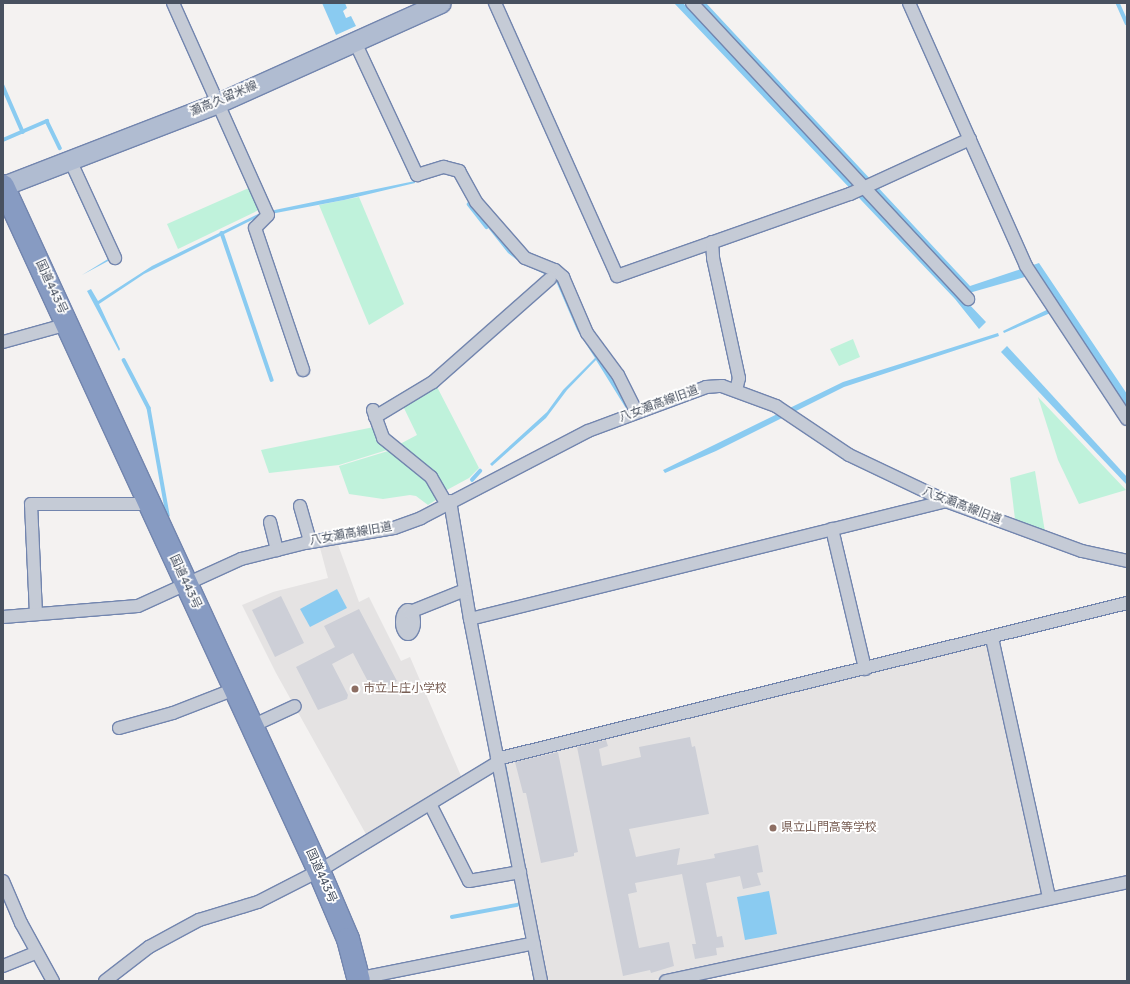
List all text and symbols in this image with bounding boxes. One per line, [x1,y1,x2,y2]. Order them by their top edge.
street label: 瀬高久留米線 [188,78,260,120]
street label: 国道443号 [32,258,70,316]
street label: 八女瀬高線旧道 [617,383,701,425]
street label: 八女瀬高線旧道 [920,484,1004,528]
street label: 八女瀬高線旧道 [308,520,394,548]
street label: 国道443号 [166,553,204,611]
place label: 市立上庄小学校 [363,682,447,696]
marker: 市立上庄小学校 [350,684,360,694]
place label: 県立山門高等学校 [781,821,877,835]
marker: 県立山門高等学校 [768,823,778,833]
street label: 国道443号 [303,847,339,905]

